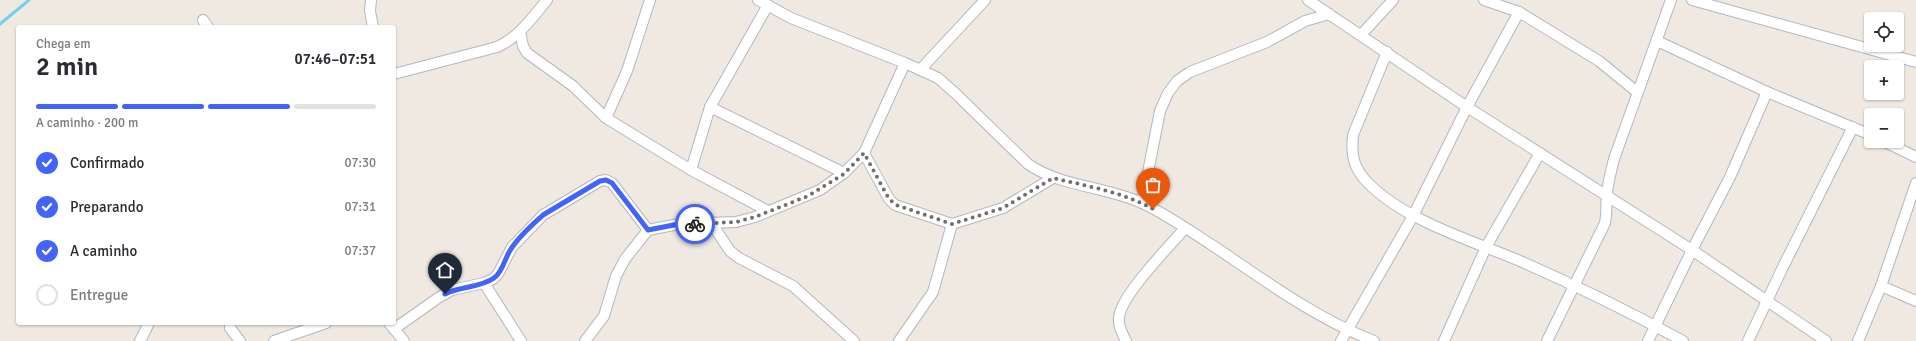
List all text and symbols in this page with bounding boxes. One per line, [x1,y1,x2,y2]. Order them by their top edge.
map controls [1864,12,1904,148]
button: locate [1864,12,1904,52]
text: Chega em [36,36,91,52]
text: 07:46–07:51 [295,50,376,68]
text: 2 min [36,51,98,83]
button: + [1864,60,1904,100]
button: − [1864,108,1904,148]
text: A caminho · 200 m [36,115,138,131]
icon: check [36,152,58,174]
text: Confirmado [70,154,144,172]
text: 07:30 [344,155,376,171]
pin [1136,168,1170,209]
icon: bag [1142,174,1164,196]
icon: check [36,196,58,218]
text: Preparando [70,198,144,216]
text: 07:31 [344,199,376,215]
courier [675,204,715,244]
icon: bike [684,213,706,235]
icon: check [36,240,58,262]
text: A caminho [70,242,137,260]
text: 07:37 [344,243,376,259]
pin [428,253,462,294]
icon: home [434,259,456,281]
text: Entregue [70,286,128,304]

